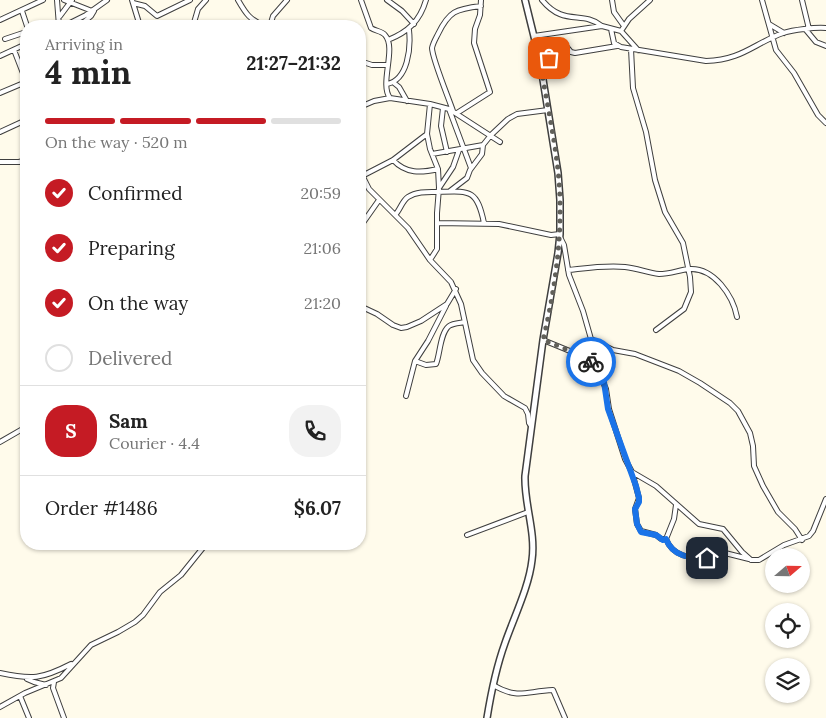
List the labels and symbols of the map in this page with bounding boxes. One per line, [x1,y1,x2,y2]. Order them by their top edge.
pin [528,37,570,79]
courier [566,337,616,387]
pin [686,537,728,579]
north arrow [765,548,810,592]

